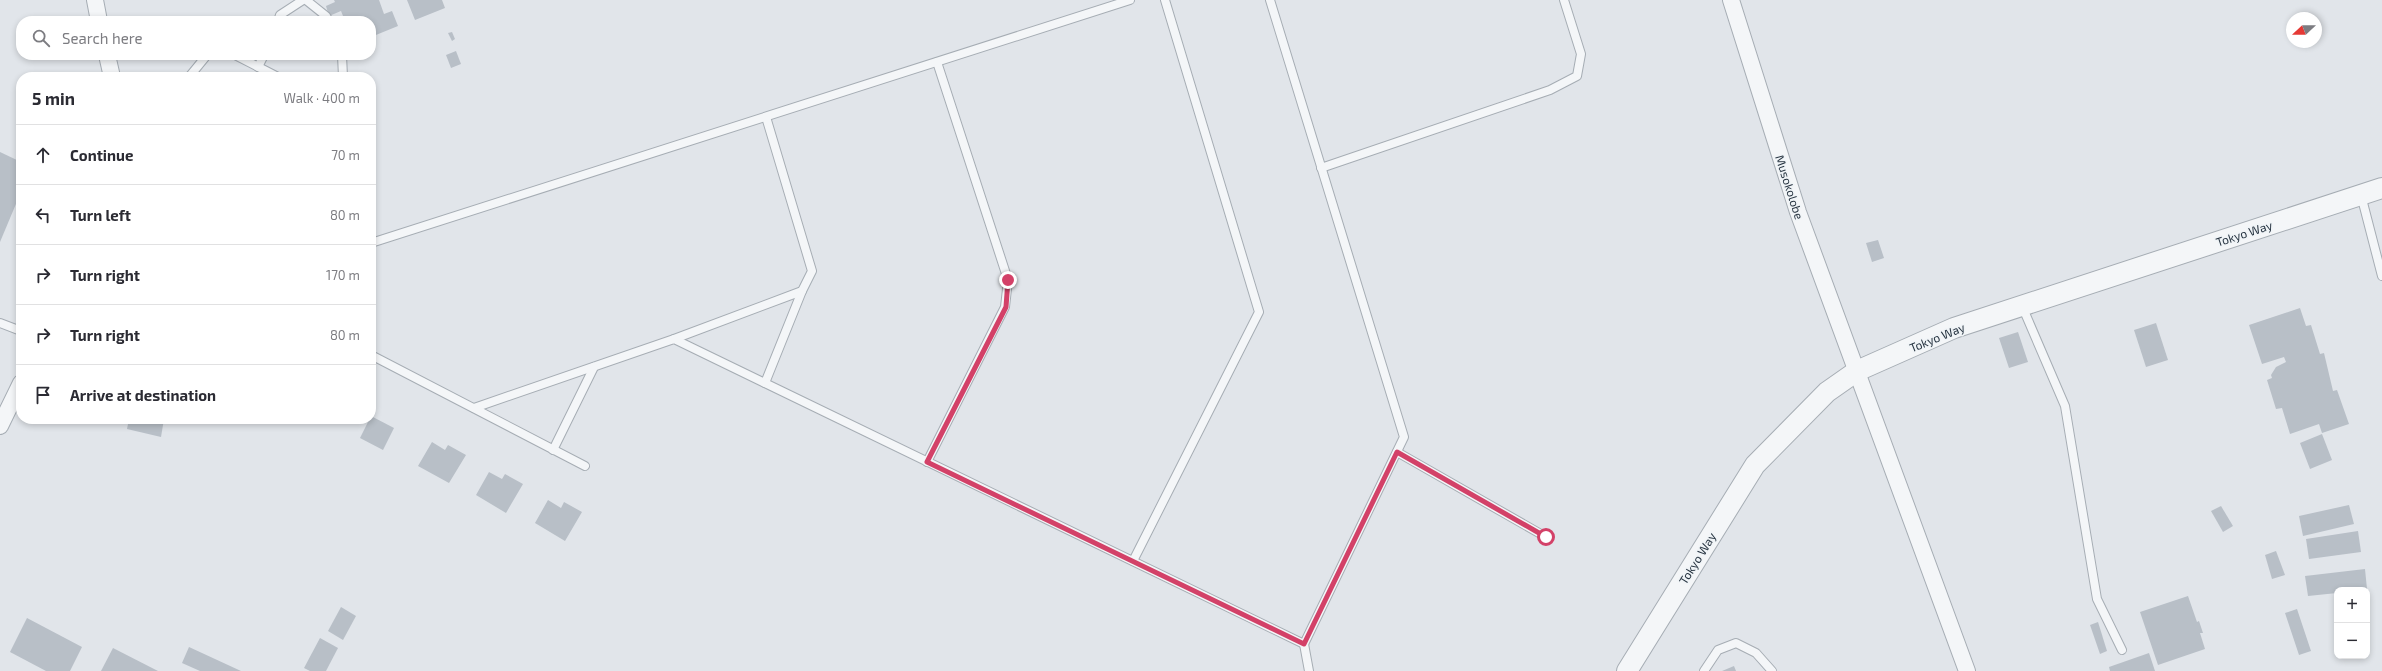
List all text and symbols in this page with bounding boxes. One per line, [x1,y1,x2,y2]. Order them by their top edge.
north arrow [2286,12,2322,48]
search box [16,16,376,60]
icon: search [30,27,52,49]
text: Search here [62,29,143,47]
text: 5 min [32,88,75,108]
text: Walk · 400 m [284,90,360,106]
icon: ahead [32,144,54,166]
text: Continue [70,146,133,164]
text: 70 m [331,147,360,163]
street label: Musokolobe [1773,153,1807,221]
icon: left [32,204,54,226]
text: Turn left [70,206,131,224]
text: 80 m [330,207,360,223]
street label: Tokyo Way [2214,217,2275,249]
icon: right [32,264,54,286]
text: Turn right [70,266,140,284]
text: 170 m [326,267,360,283]
route end [999,271,1017,289]
street label: Tokyo Way [1907,319,1967,354]
icon: right [32,324,54,346]
text: Turn right [70,326,140,344]
text: 80 m [330,327,360,343]
icon: arrive [32,384,54,406]
text: Arrive at destination [70,386,216,404]
route start [1537,528,1555,546]
street label: Tokyo Way [1676,529,1719,586]
map controls [2334,587,2370,659]
button: + [2334,587,2370,623]
button: − [2334,623,2370,659]

